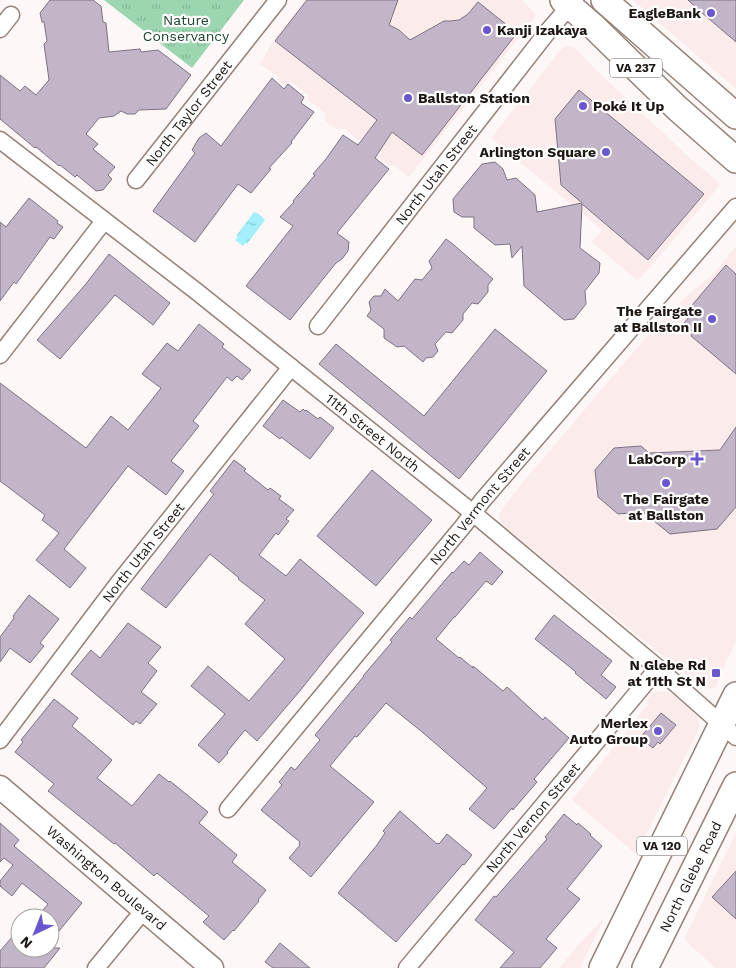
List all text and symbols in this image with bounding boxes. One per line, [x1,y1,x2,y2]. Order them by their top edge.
place label: EagleBank [628,5,701,21]
marker: EagleBank [705,7,717,19]
park label: Nature Conservancy [143,12,230,44]
place label: Kanji Izakaya [497,22,588,38]
marker: Kanji Izakaya [481,24,493,36]
street label: North Taylor Street [142,57,235,169]
road number: VA 237 [610,58,662,78]
place label: Ballston Station [418,90,530,106]
marker: Ballston Station [402,92,414,104]
place label: Poké It Up [593,98,664,114]
marker: Poké It Up [577,100,589,112]
street label: North Utah Street [392,121,480,228]
place label: Arlington Square [480,144,596,160]
marker: Arlington Square [600,146,612,158]
place label: The Fairgate at Ballston II [614,303,702,335]
marker: The Fairgate at Ballston II [706,313,718,325]
street label: 11th Street North [323,390,423,475]
street label: North Vermont Street [426,444,533,568]
place label: LabCorp [628,451,686,467]
marker: LabCorp [690,452,704,466]
marker: The Fairgate at Ballston [660,477,672,489]
place label: The Fairgate at Ballston [623,491,709,523]
street label: North Utah Street [99,499,188,605]
place label: N Glebe Rd at 11th St N [628,657,706,689]
marker: N Glebe Rd at 11th St N [710,667,722,679]
place label: Merlex Auto Group [570,715,649,747]
marker: Merlex Auto Group [652,725,664,737]
street label: North Vernon Street [482,760,583,876]
street label: North Glebe Road [656,819,725,935]
street label: Washington Boulevard [43,822,170,933]
road number: VA 120 [637,836,687,856]
north arrow [10,908,60,958]
text: N [17,933,35,952]

